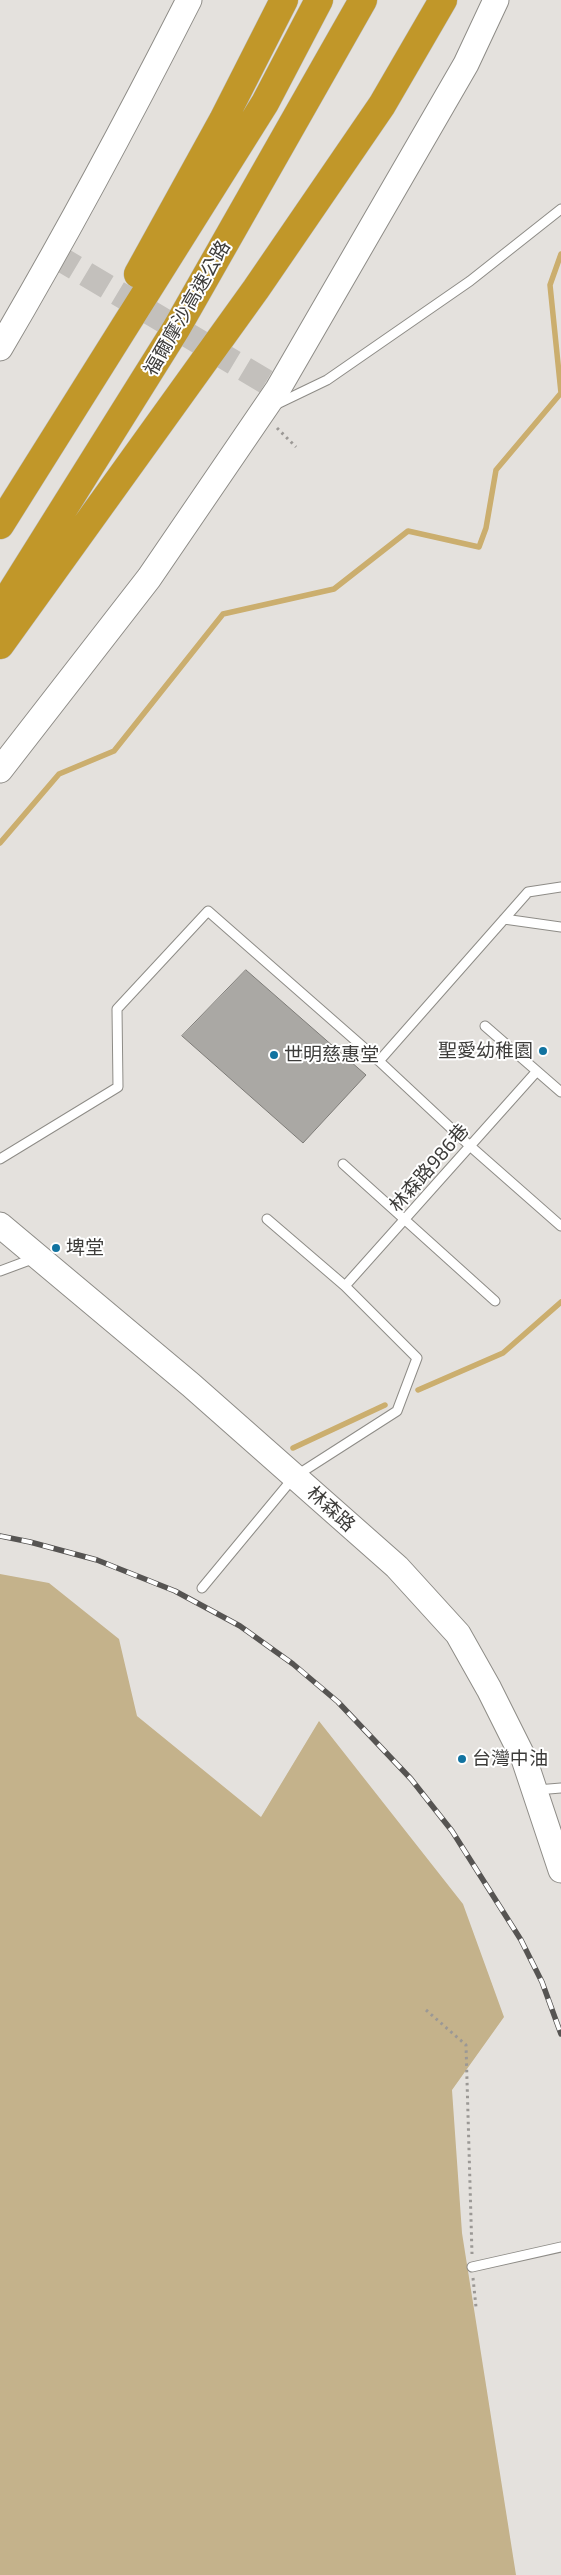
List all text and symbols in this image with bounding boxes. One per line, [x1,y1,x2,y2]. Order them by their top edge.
street label: 福爾摩沙高速公路 [139,236,235,380]
place label: 聖愛幼稚園 [438,1040,533,1062]
place label: 世明慈惠堂 [284,1044,379,1066]
marker: 聖愛幼稚園 [537,1045,549,1057]
marker: 世明慈惠堂 [268,1049,280,1061]
street label: 林森路986巷 [385,1119,473,1217]
place label: 埤堂 [66,1237,104,1259]
marker: 埤堂 [50,1242,62,1254]
street label: 林森路 [302,1481,360,1537]
place label: 台灣中油 [472,1748,548,1770]
marker: 台灣中油 [456,1753,468,1765]

